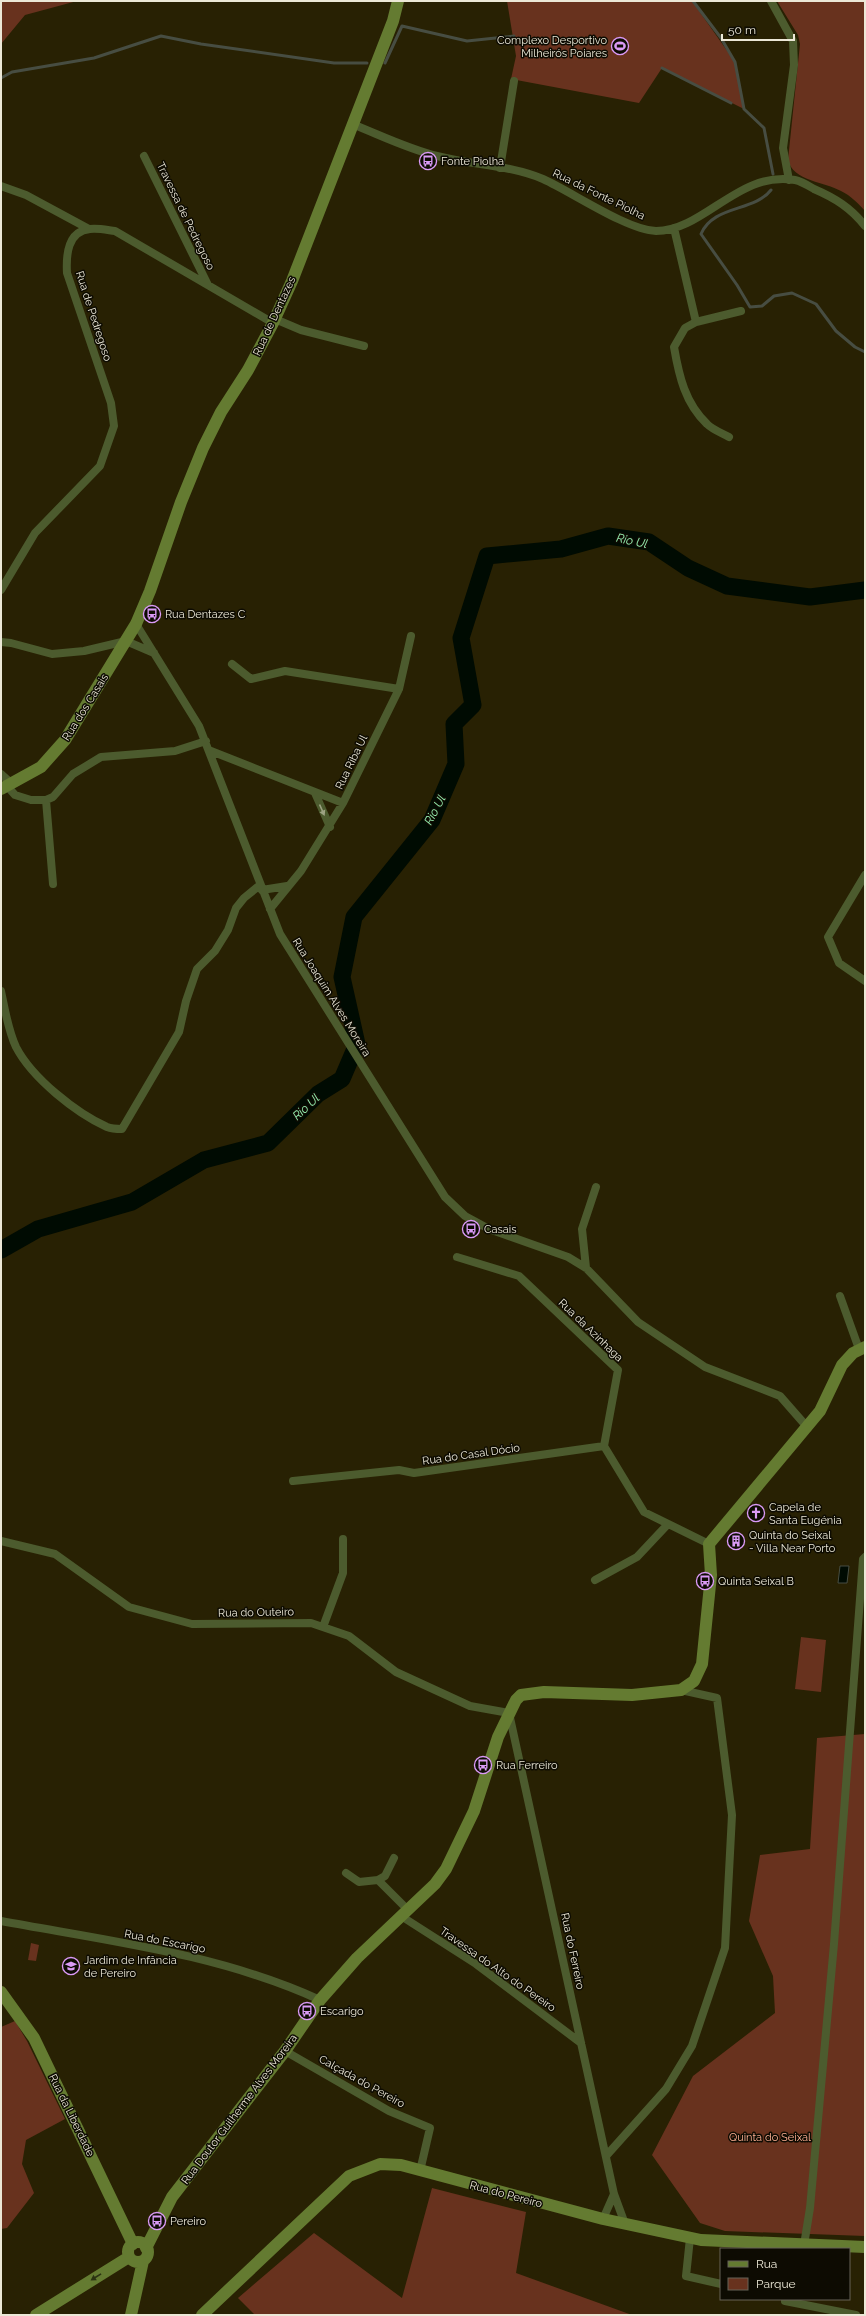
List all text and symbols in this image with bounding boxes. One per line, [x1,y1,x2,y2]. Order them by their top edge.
scale bar [722,16,794,42]
text: 50 m [728,23,756,37]
place label: Complexo Desportivo Milheirós Poiares [497,34,607,60]
sports icon: Complexo Desportivo Milheirós Poiares [610,36,630,56]
bus stop icon: Fonte Piolha [418,151,438,171]
place label: Fonte Piolha [441,155,504,168]
street label: Travessa de Pedregoso [154,160,218,273]
street label: Rua da Fonte Piolha [550,166,647,222]
street label: Rua de Pedregoso [73,269,114,363]
street label: Rua de Dentazes [250,275,299,358]
water label: Rio Ul [615,531,649,551]
bus stop icon: Rua Dentazes C [142,604,162,624]
place label: Rua Dentazes C [165,608,246,621]
street label: Rua dos Casais [60,671,111,743]
street label: Rua Riba Ul [333,733,370,791]
water label: Rio Ul [421,793,449,827]
one-way arrow [320,805,326,817]
street label: Rua Joaquim Alves Moreira [290,936,373,1059]
water label: Rio Ul [290,1091,322,1123]
bus stop icon: Casais [461,1219,481,1239]
place label: Casais [484,1223,517,1236]
street label: Rua da Azinhaga [556,1296,626,1364]
street label: Rua do Casal Dócio [421,1441,521,1468]
place label: Capela de Santa Eugénia [769,1501,842,1527]
church icon: Capela de Santa Eugénia [746,1503,766,1523]
place label: Quinta do Seixal - Villa Near Porto [749,1529,836,1555]
building icon: Quinta do Seixal - Villa Near Porto [726,1531,746,1551]
bus stop icon: Quinta Seixal B [695,1571,715,1591]
place label: Quinta Seixal B [718,1575,794,1588]
street label: Rua do Outeiro [218,1605,295,1620]
bus stop icon: Rua Ferreiro [473,1755,493,1775]
place label: Rua Ferreiro [496,1759,558,1772]
street label: Rua do Ferreiro [558,1912,587,1991]
street label: Travessa do Alto do Pereiro [437,1924,558,2015]
street label: Rua do Escarigo [123,1927,207,1956]
place label: Jardim de Infância de Pereiro [84,1954,177,1980]
school or university icon: Jardim de Infância de Pereiro [61,1956,81,1976]
bus stop icon: Escarigo [297,2001,317,2021]
place label: Escarigo [320,2005,364,2018]
street label: Rua Doutor Guilherme Alves Moreira [179,2032,300,2187]
street label: Calçada do Pereiro [316,2052,407,2111]
street label: Rua da Liberdade [46,2072,97,2159]
park label: Quinta do Seixal [729,2131,811,2144]
street label: Rua do Pereiro [468,2179,544,2211]
bus stop icon: Pereiro [147,2211,167,2231]
place label: Pereiro [170,2215,206,2228]
legend [720,2248,850,2300]
text: Rua [756,2257,777,2271]
one-way arrow [90,2273,102,2280]
text: Parque [756,2277,796,2291]

